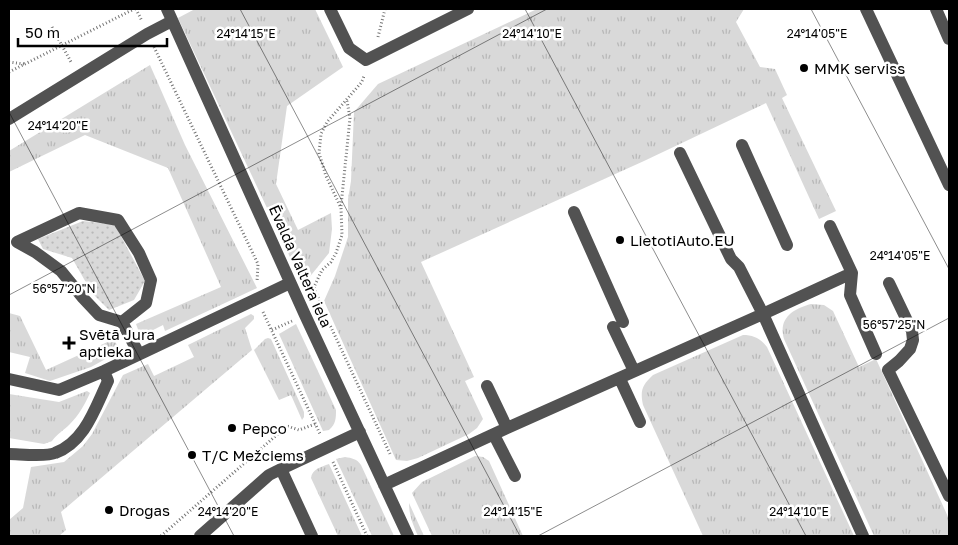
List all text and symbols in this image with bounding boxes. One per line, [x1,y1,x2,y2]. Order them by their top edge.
scale bar [18,15,166,47]
text: 50 m [25,23,60,41]
text: 24°14'15"E [217,26,275,41]
text: 24°14'10"E [502,26,562,41]
text: 24°14'05"E [787,26,847,41]
place label: MMK serviss [814,59,905,77]
marker: MMK serviss [798,62,810,74]
text: 24°14'20"E [28,118,88,133]
street label: Ēvalda Valtera iela [266,202,336,330]
place label: LietotiAuto.EU [630,231,734,249]
marker: LietotiAuto.EU [614,234,626,246]
text: 24°14'05"E [870,248,930,263]
text: 56°57'20"N [32,281,96,296]
text: 56°57'25"N [863,317,925,332]
place label: Svētā Jura aptieka [79,325,155,360]
marker: Svētā Jura aptieka [63,337,75,349]
place label: Pepco [242,419,287,437]
marker: Pepco [226,422,238,434]
place label: T/C Mežciems [202,446,304,464]
marker: T/C Mežciems [186,449,198,461]
place label: Drogas [119,501,170,519]
marker: Drogas [103,504,115,516]
text: 24°14'20"E [198,504,258,519]
text: 24°14'15"E [484,504,542,519]
text: 24°14'10"E [769,504,829,519]

